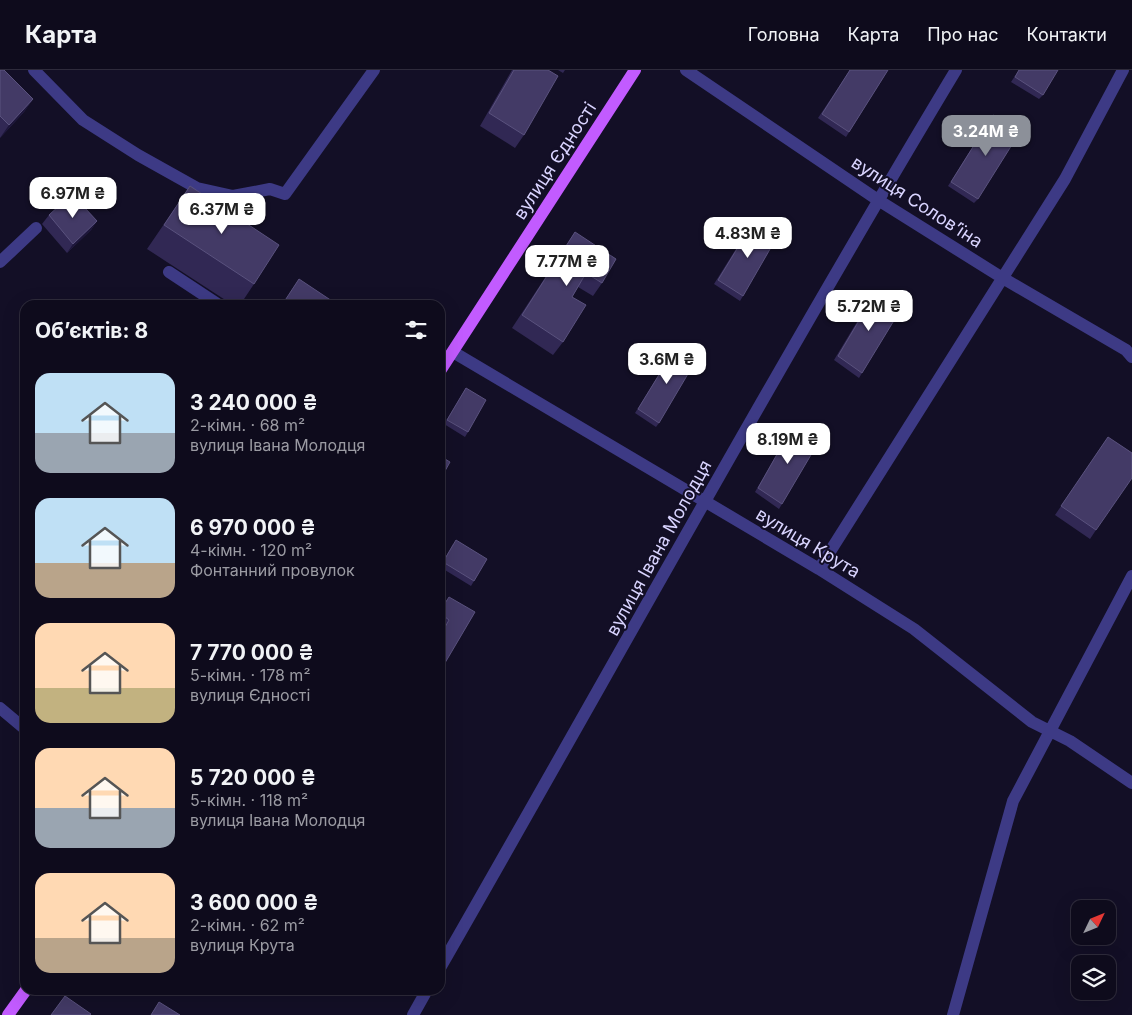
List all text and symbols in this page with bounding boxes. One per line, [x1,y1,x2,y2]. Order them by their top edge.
text: Карта [25,20,97,49]
text: Головна [748,24,820,45]
text: Карта [848,24,899,45]
text: Про нас [927,24,999,45]
text: Контакти [1027,24,1107,45]
street label: вулиця Єдності [509,98,600,223]
pin: 3.24M ₴ [940,114,1032,157]
text: 3.24M ₴ [953,121,1019,141]
street label: вулиця Соловʼїна [848,151,987,252]
pin: 6.97M ₴ [27,176,119,219]
text: 6.97M ₴ [41,183,105,203]
pin: 6.37M ₴ [176,192,268,235]
text: 6.37M ₴ [189,199,255,219]
pin: 4.83M ₴ [702,216,794,259]
text: 4.83M ₴ [715,223,781,243]
pin: 7.77M ₴ [521,244,613,287]
text: 7.77M ₴ [536,251,598,271]
pin: 5.72M ₴ [823,290,915,332]
text: 5.72M ₴ [837,296,901,316]
icon: filters [402,316,430,344]
text: Об’єктів: 8 [35,318,148,343]
pin: 3.6M ₴ [626,342,708,385]
text: 3.6M ₴ [639,349,695,369]
text: 3 240 000 ₴ [190,390,318,415]
icon: home [75,393,135,453]
text: 2-кімн. · 68 m² [190,415,305,435]
pin: 8.19M ₴ [742,422,834,465]
text: 8.19M ₴ [757,429,819,449]
text: вулиця Івана Молодця [190,435,365,455]
street label: вулиця Івана Молодця [602,456,716,639]
street label: вулиця Крута [752,503,864,582]
text: 6 970 000 ₴ [190,515,316,540]
icon: home [75,518,135,578]
text: 4-кімн. · 120 m² [190,540,312,560]
text: Фонтанний провулок [190,560,355,580]
text: 7 770 000 ₴ [190,640,314,665]
icon: home [75,643,135,703]
text: 5-кімн. · 178 m² [190,665,310,685]
text: вулиця Єдності [190,685,310,705]
text: 5 720 000 ₴ [190,765,316,790]
icon: home [75,768,135,828]
text: 5-кімн. · 118 m² [190,790,308,810]
text: вулиця Івана Молодця [190,810,365,830]
text: 3 600 000 ₴ [190,890,318,915]
icon: home [75,893,135,953]
north arrow [1071,900,1116,945]
map controls [1071,900,1116,1000]
text: 2-кімн. · 62 m² [190,915,305,935]
text: вулиця Крута [190,935,295,955]
button: layers [1071,955,1116,1000]

